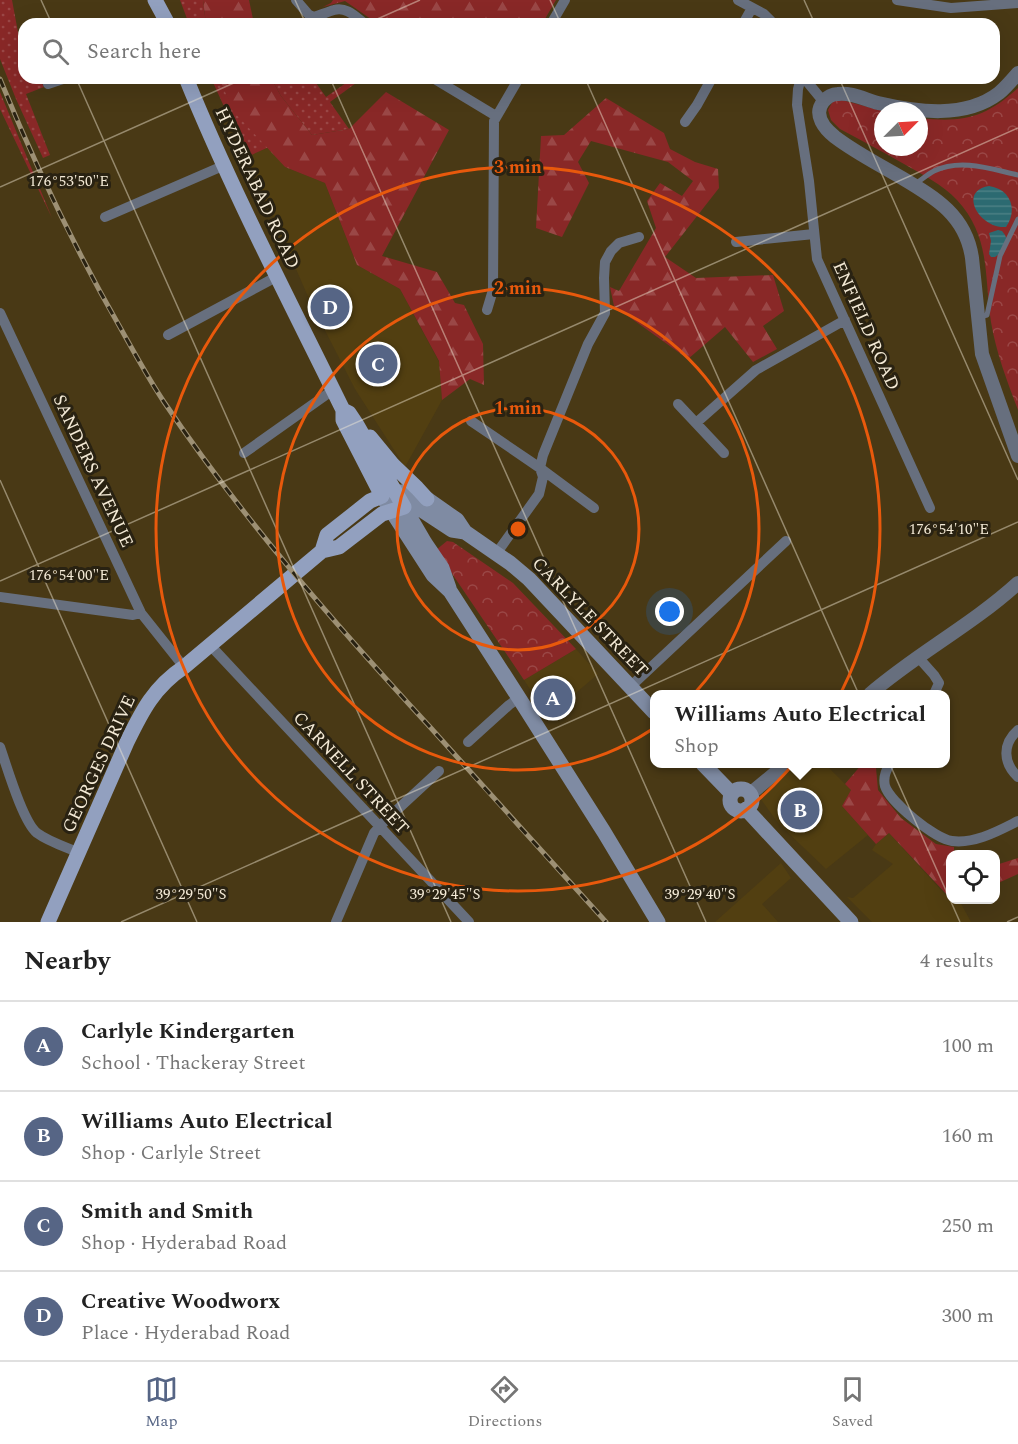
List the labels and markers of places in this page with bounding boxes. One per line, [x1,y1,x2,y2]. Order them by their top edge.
pin: D [310,284,350,330]
pin: C [358,342,398,386]
centre of rings [508,519,528,539]
pin: A [534,676,572,720]
pin: B [780,788,820,832]

